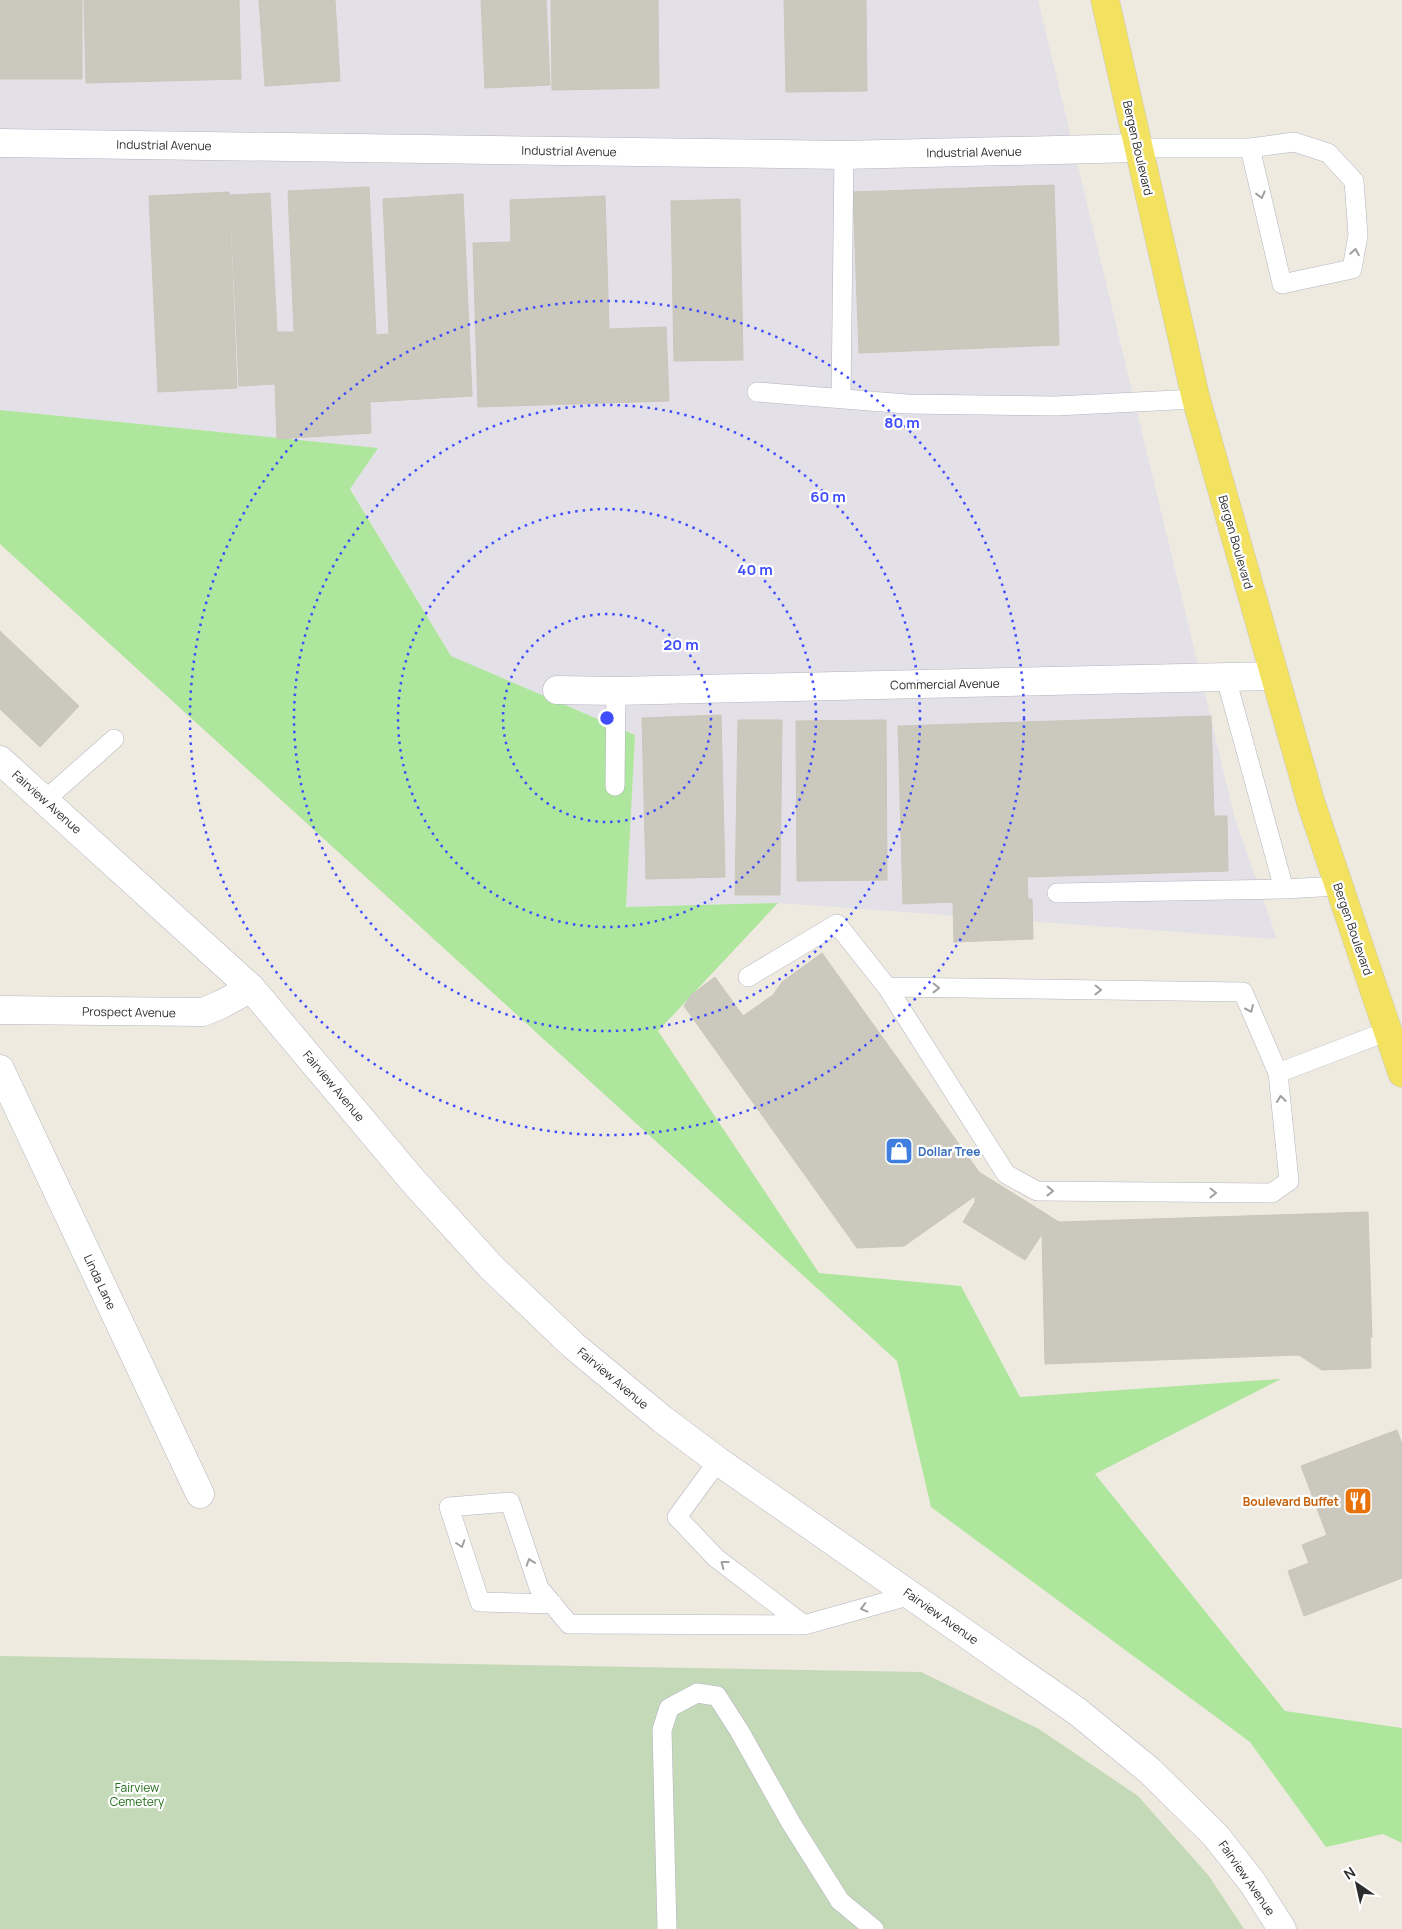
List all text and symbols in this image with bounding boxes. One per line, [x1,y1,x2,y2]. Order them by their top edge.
street label: Bergen Boulevard [1119,99,1157,197]
street label: Industrial Avenue [116,136,212,154]
street label: Industrial Avenue [521,142,617,160]
street label: Industrial Avenue [926,143,1022,161]
one-way arrow [1255,191,1266,200]
one-way arrow [1350,248,1360,256]
text: 80 m [884,412,920,433]
text: 60 m [810,486,846,507]
street label: Bergen Boulevard [1214,493,1258,591]
text: 40 m [737,559,773,580]
text: 20 m [663,634,699,655]
street label: Commercial Avenue [890,675,1000,693]
centre of rings [598,709,616,727]
street label: Fairview Avenue [9,766,85,838]
street label: Bergen Boulevard [1329,880,1377,978]
one-way arrow [932,983,940,993]
one-way arrow [1094,985,1102,995]
street label: Prospect Avenue [82,1003,176,1021]
one-way arrow [1243,1004,1254,1013]
street label: Fairview Avenue [299,1047,369,1125]
one-way arrow [1276,1095,1287,1103]
shop icon: Dollar Tree [884,1136,914,1166]
place label: Dollar Tree [918,1143,980,1160]
one-way arrow [1047,1186,1055,1196]
one-way arrow [1210,1188,1217,1198]
street label: Linda Lane [80,1252,120,1312]
street label: Fairview Avenue [574,1343,652,1413]
restaurant icon: Boulevard Buffet [1343,1486,1373,1516]
place label: Boulevard Buffet [1243,1493,1339,1510]
one-way arrow [455,1539,465,1547]
one-way arrow [526,1558,536,1567]
one-way arrow [720,1561,730,1570]
street label: Fairview Avenue [900,1584,982,1648]
one-way arrow [860,1602,868,1612]
park label: Fairview Cemetery [110,1779,165,1810]
street label: Fairview Avenue [1215,1837,1279,1919]
north arrow [1332,1859,1382,1909]
text: N [1340,1862,1359,1883]

